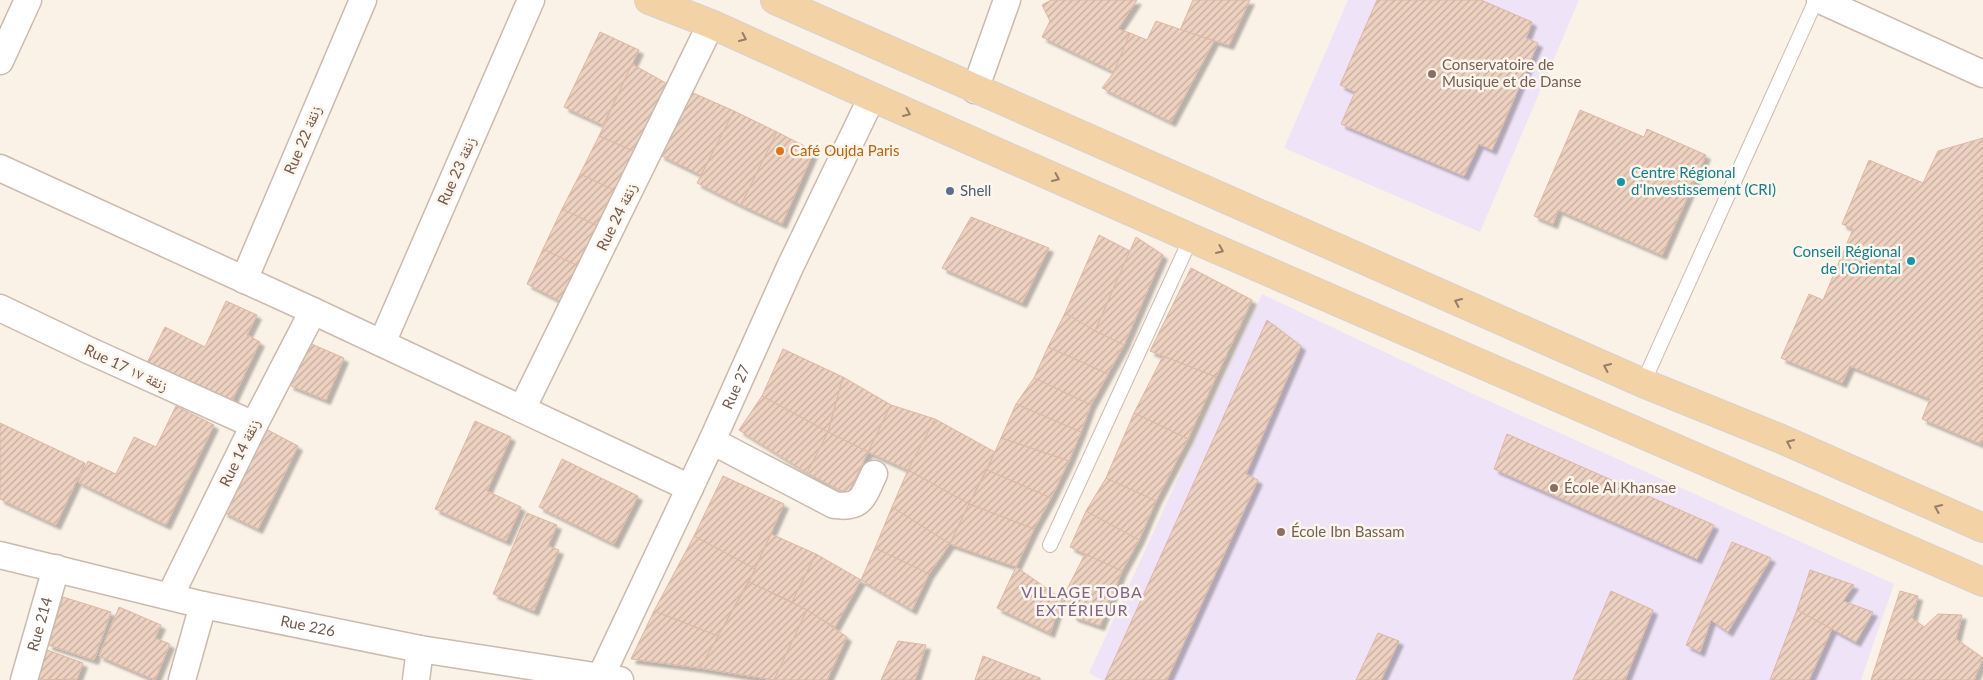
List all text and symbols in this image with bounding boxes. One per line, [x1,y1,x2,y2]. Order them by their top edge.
one-way arrow [738,32,747,43]
place label: Conservatoire de Musique et de Danse [1442,55,1582,90]
marker: Conservatoire de Musique et de Danse [1426,68,1438,80]
street label: Rue 22 زنقة [280,102,326,177]
one-way arrow [902,106,911,117]
street label: Rue 23 زنقة [433,133,480,208]
place label: Café Oujda Paris [790,141,899,159]
marker: Café Oujda Paris [774,145,786,157]
place label: Centre Régional d'Investissement (CRI) [1631,163,1776,198]
one-way arrow [1051,172,1060,183]
marker: Centre Régional d'Investissement (CRI) [1615,176,1627,188]
street label: Rue 24 زنقة [592,180,641,254]
place label: Shell [960,181,991,199]
marker: Shell [944,185,956,197]
place label: Conseil Régional de l'Oriental [1793,242,1901,277]
one-way arrow [1215,244,1224,255]
marker: Conseil Régional de l'Oriental [1905,255,1917,267]
one-way arrow [1454,298,1463,309]
street label: Rue 17 زنقة ١٧ [81,340,171,395]
street label: Rue 27 [718,361,753,412]
one-way arrow [1603,363,1612,374]
street label: Rue 14 زنقة [215,416,264,490]
one-way arrow [1786,438,1795,449]
place label: École Al Khansae [1564,478,1676,496]
marker: École Al Khansae [1548,482,1560,494]
one-way arrow [1934,504,1943,515]
place label: École Ibn Bassam [1291,522,1405,540]
marker: École Ibn Bassam [1275,526,1287,538]
district label: VILLAGE TOBA EXTÉRIEUR [1021,582,1143,619]
street label: Rue 214 [23,595,55,653]
street label: Rue 226 [279,611,337,640]

